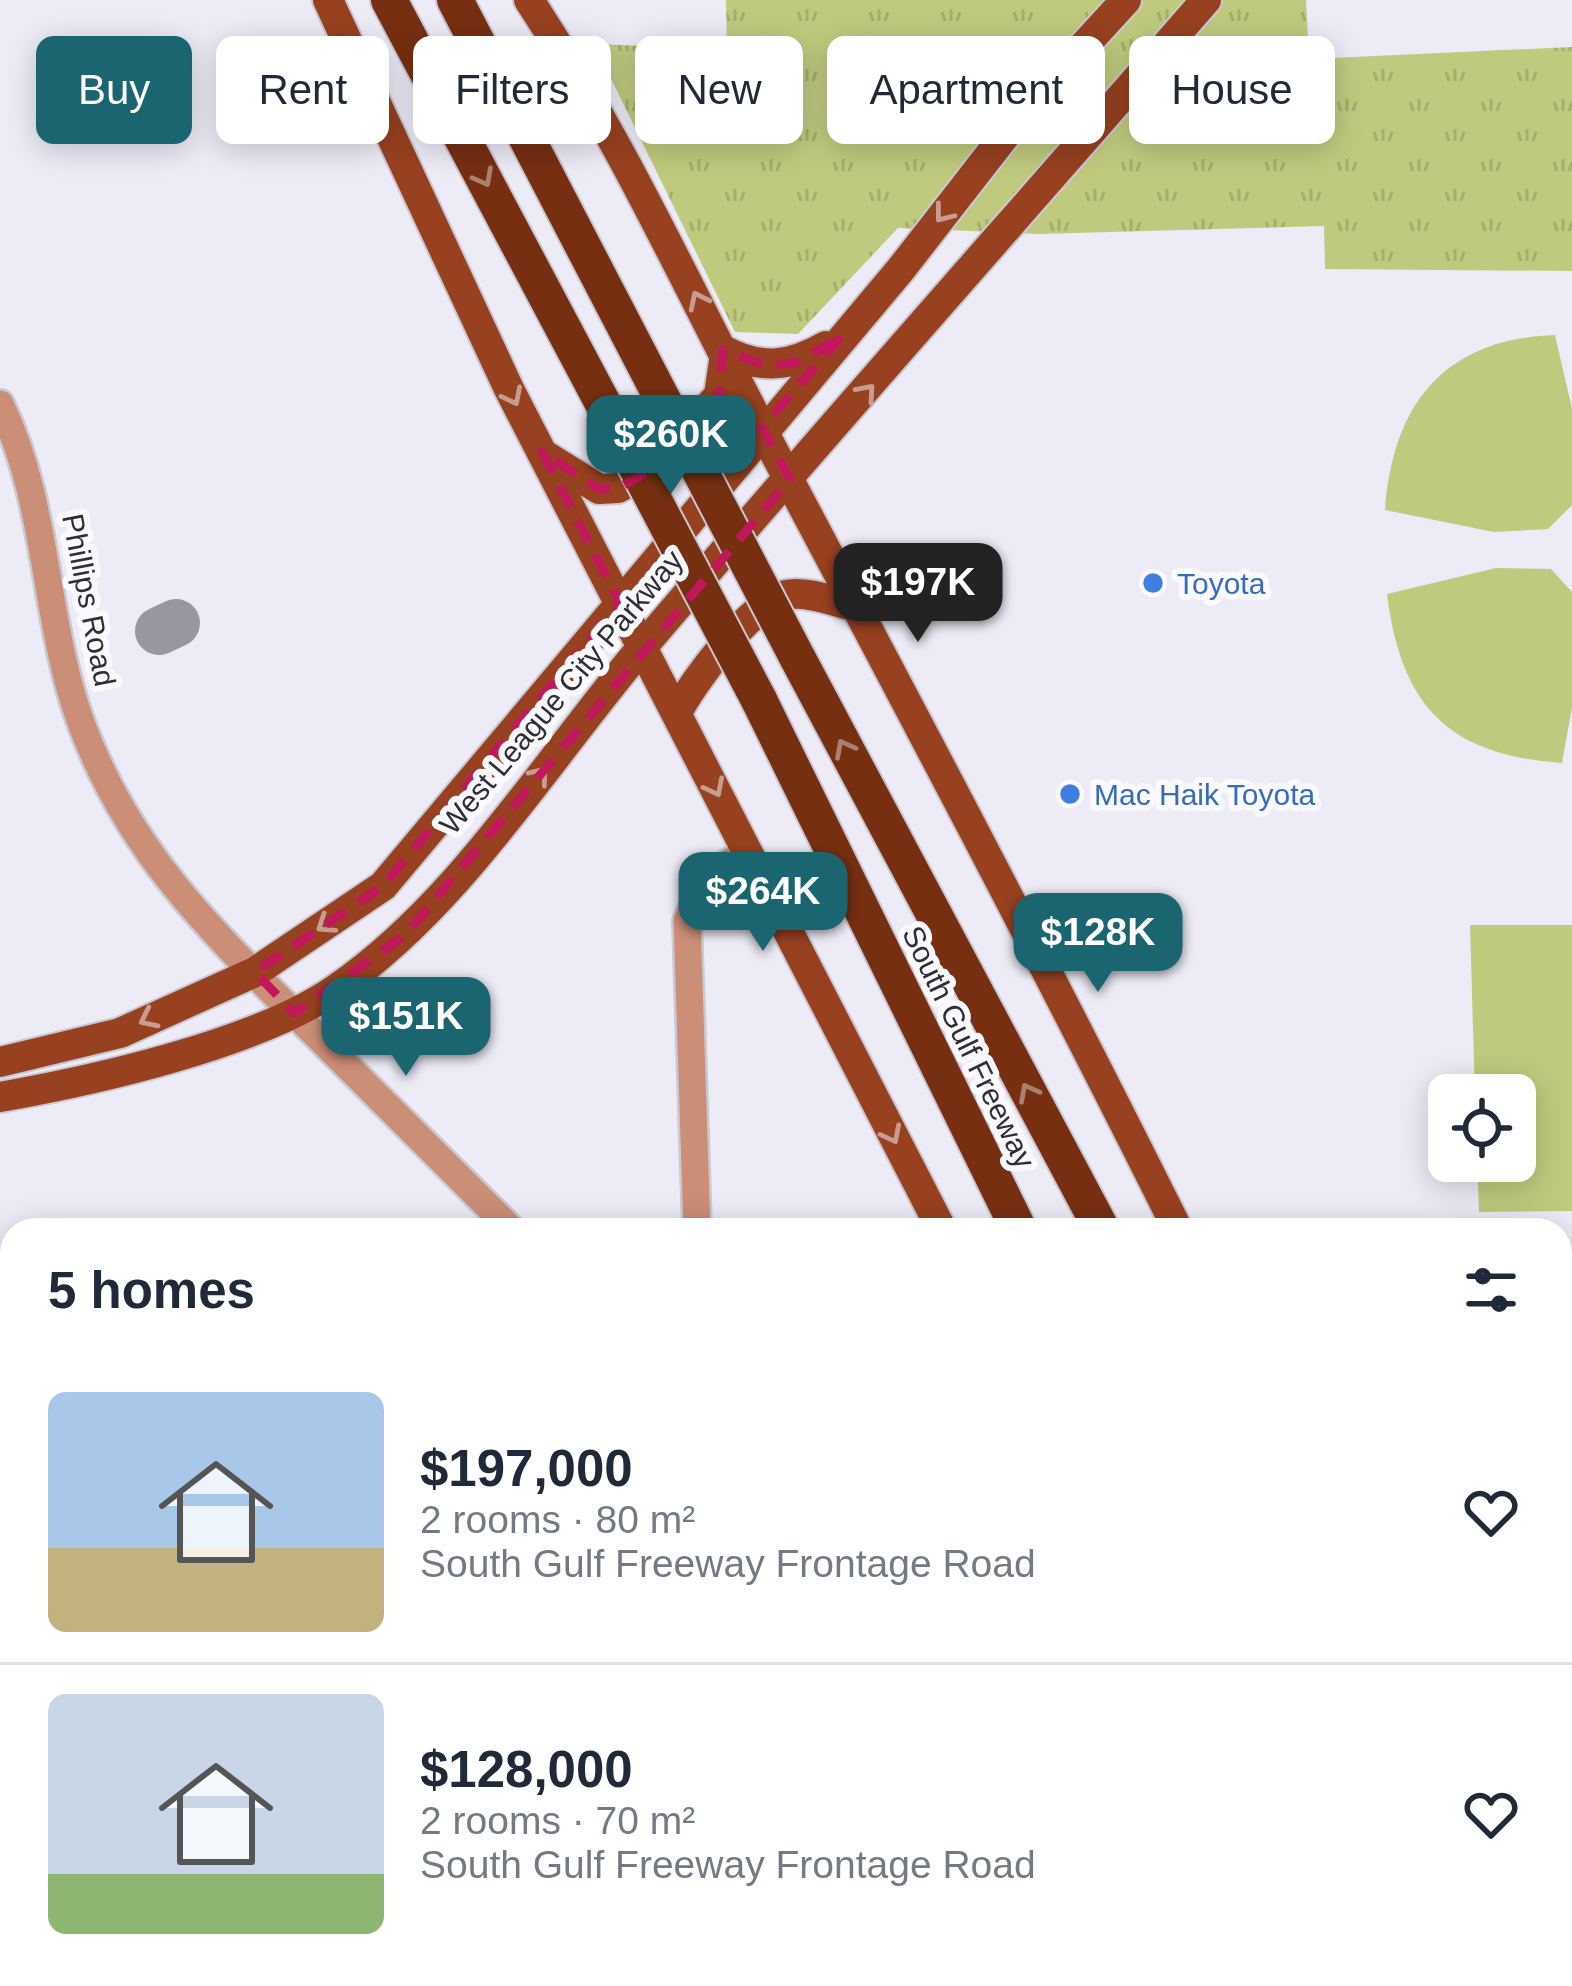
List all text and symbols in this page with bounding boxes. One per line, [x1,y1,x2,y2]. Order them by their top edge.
chip: Buy [36,36,192,144]
chip: Rent [216,36,389,144]
chip: Filters [413,36,611,144]
chip: New [635,36,803,144]
chip: Apartment [827,36,1105,144]
chip: House [1129,36,1335,144]
one-way arrow [469,165,492,187]
one-way arrow [936,201,958,222]
one-way arrow [690,291,713,313]
one-way arrow [853,384,874,405]
one-way arrow [499,385,522,407]
pin: $260K [587,395,755,497]
text: $260K [614,412,728,455]
street label: Phillips Road [56,511,122,689]
pin: $197K [834,543,1002,645]
street label: West League City Parkway [433,544,689,840]
text: $197K [861,560,975,603]
place label: Toyota [1177,567,1266,600]
marker: Toyota [1140,570,1166,596]
one-way arrow [836,739,859,761]
one-way arrow [526,766,547,788]
one-way arrow [701,776,725,797]
place label: Mac Haik Toyota [1094,778,1316,811]
marker: Mac Haik Toyota [1057,781,1083,807]
pin: $264K [679,852,847,954]
text: $264K [706,869,820,912]
pin: $128K [1014,893,1182,995]
text: $128K [1041,910,1155,953]
one-way arrow [316,911,338,933]
street label: South Gulf Freeway [896,921,1042,1173]
pin: $151K [322,977,490,1079]
text: $151K [349,994,463,1037]
one-way arrow [139,1005,160,1028]
map controls [1428,1074,1536,1182]
button: locate [1428,1074,1536,1182]
one-way arrow [1019,1084,1042,1105]
one-way arrow [878,1123,901,1145]
icon: filters [1458,1257,1524,1323]
text: 5 homes [48,1262,255,1319]
icon: home [144,1440,288,1584]
text: $197,000 [420,1440,633,1497]
icon: heart [1458,1479,1524,1545]
text: 2 rooms · 80 m² [420,1498,695,1541]
text: South Gulf Freeway Frontage Road [420,1542,1036,1585]
text: $128,000 [420,1741,633,1798]
icon: home [144,1742,288,1886]
icon: heart [1458,1781,1524,1847]
text: 2 rooms · 70 m² [420,1799,695,1842]
text: South Gulf Freeway Frontage Road [420,1843,1036,1886]

